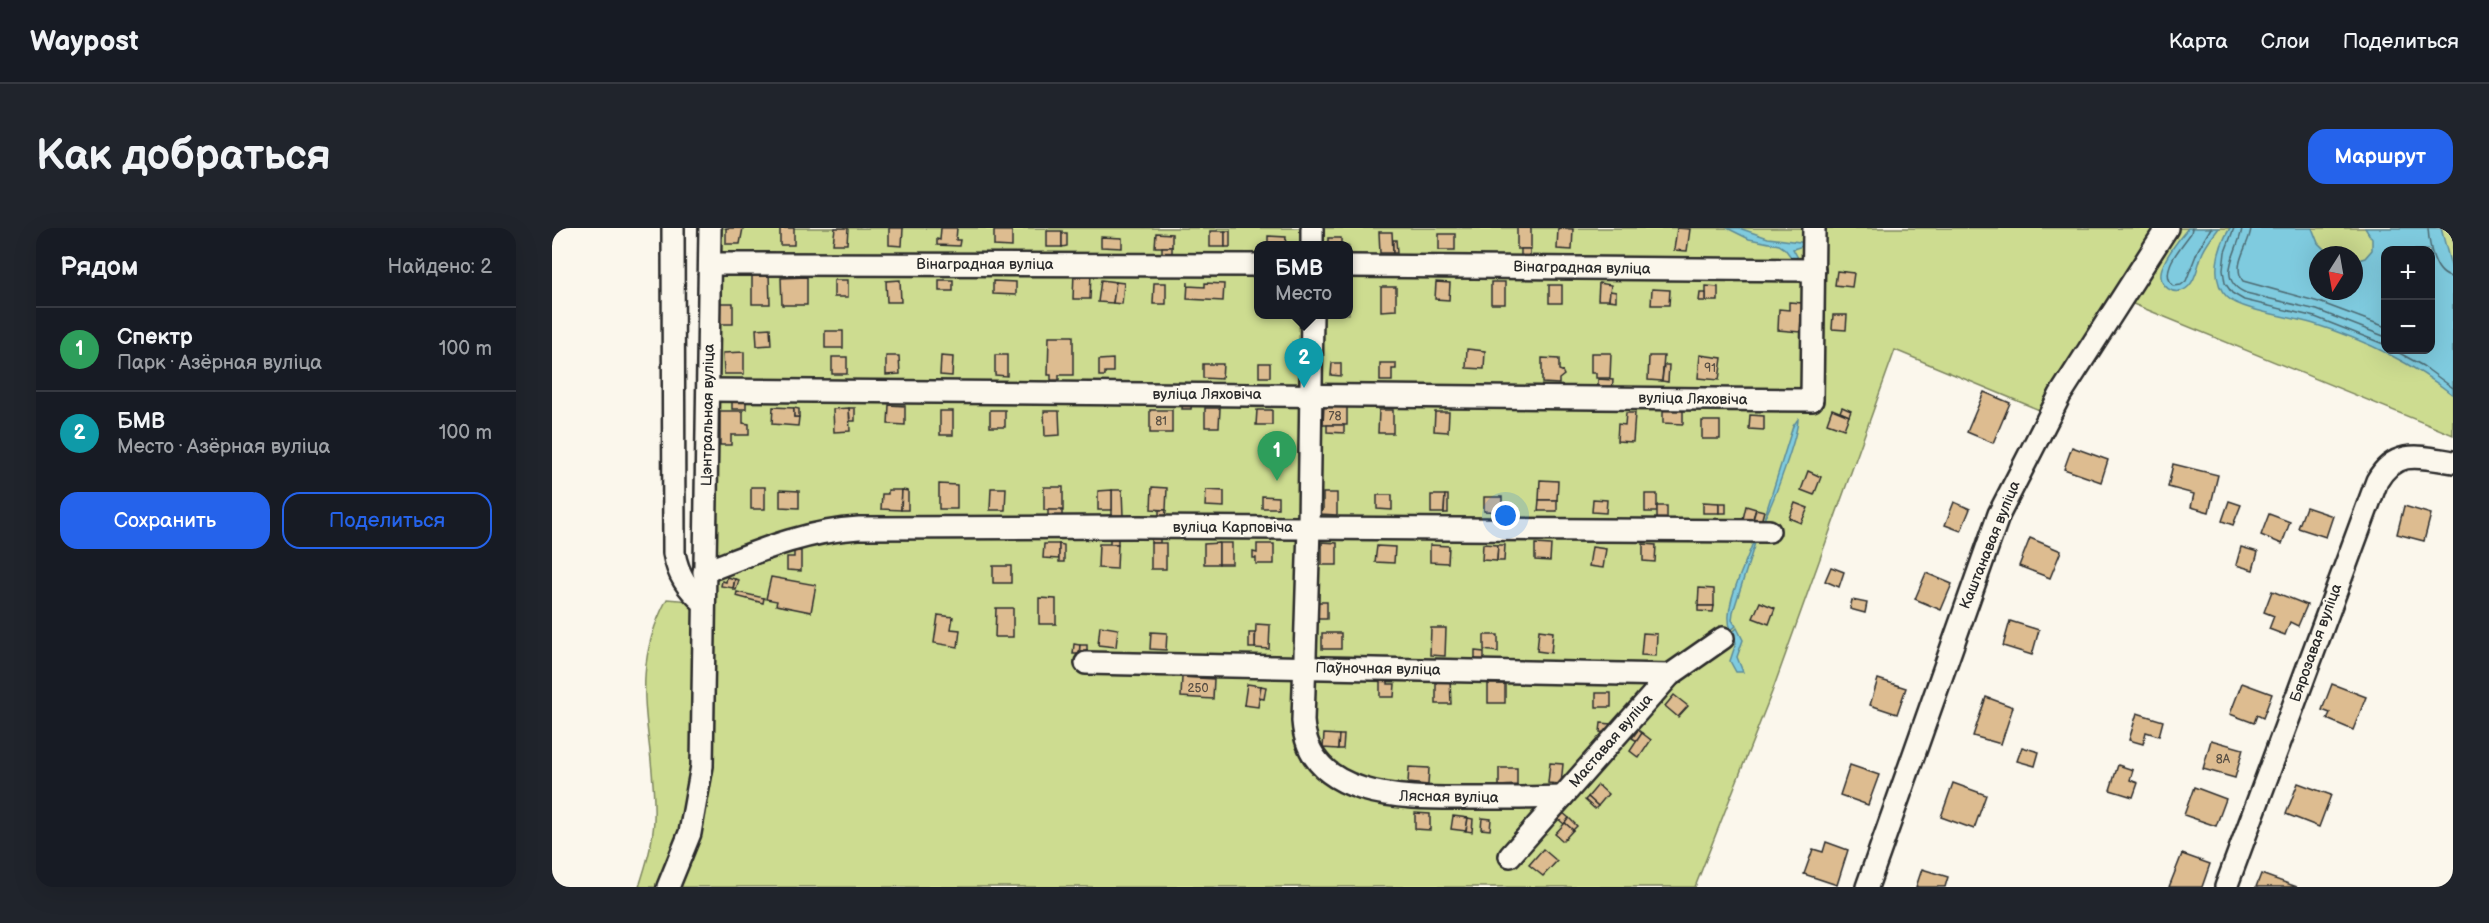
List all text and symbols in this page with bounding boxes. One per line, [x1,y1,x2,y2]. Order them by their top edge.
text: Waypost [30,25,139,58]
text: Карта [2169,29,2228,54]
text: Слои [2261,29,2310,54]
text: Поделиться [2343,29,2459,54]
button: Маршрут [2308,129,2453,184]
text: Как добраться [36,131,331,182]
popup [1254,241,1353,319]
north arrow [2309,246,2363,300]
map controls [2381,246,2435,354]
button: + [2381,246,2435,300]
text: Рядом [60,252,138,283]
text: Найдено: 2 [388,255,492,279]
street label: Вінаградная вуліца [916,255,1054,274]
text: БМВ [1275,255,1323,282]
street label: Вінаградная вуліца [1513,257,1651,279]
text: Место [1275,282,1332,306]
button: − [2381,300,2435,354]
text: Спектр [117,324,193,351]
text: 1 [75,337,84,361]
text: 100 m [439,337,492,361]
pin: 2 [1284,338,1323,388]
street label: Цэнтральная вуліца [697,344,719,486]
text: Парк · Азёрная вуліца [117,351,322,375]
house number: 91 [1704,361,1716,376]
street label: вуліца Ляховіча [1152,385,1262,404]
street label: вуліца Ляховіча [1638,389,1748,409]
text: БМВ [117,408,165,435]
house number: 78 [1329,409,1341,424]
house number: 81 [1155,414,1167,429]
text: 2 [74,421,85,445]
text: 100 m [439,421,492,445]
pin: 1 [1258,432,1296,481]
text: Место · Азёрная вуліца [117,435,330,459]
street label: Каштанавая вуліца [1956,478,2024,612]
button: Сохранить [60,492,270,549]
button: Поделиться [282,492,492,549]
your location [1491,501,1520,530]
street label: вуліца Карповіча [1173,518,1293,537]
street label: Бярозавая вуліца [2286,581,2346,705]
street label: Паўночная вуліца [1315,658,1441,680]
house number: 250 [1187,681,1209,696]
street label: Маставая вуліца [1565,690,1657,792]
house number: 8А [2216,752,2231,767]
street label: Лясная вуліца [1398,787,1499,807]

